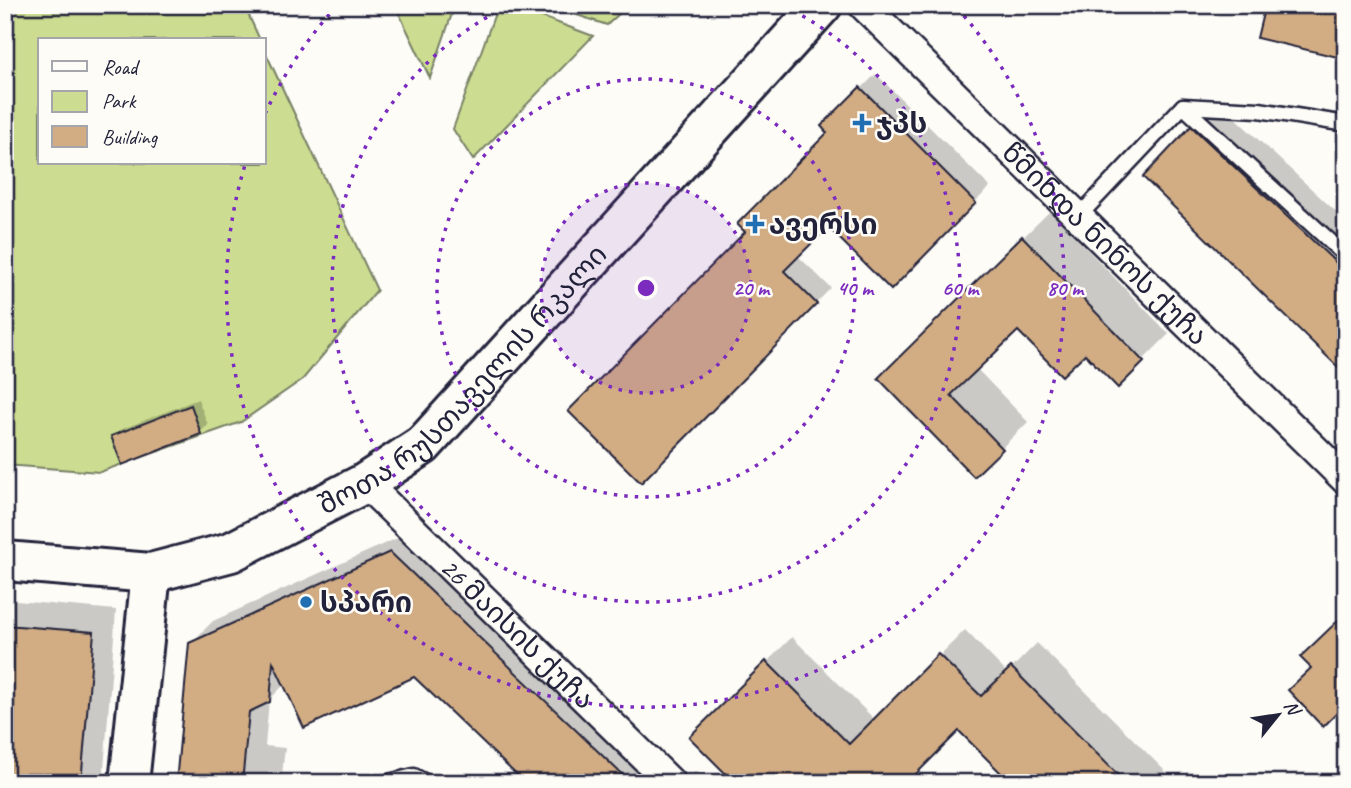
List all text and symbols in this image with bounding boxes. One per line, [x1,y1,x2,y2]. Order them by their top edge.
legend [38,38,266,164]
text: Road [102,54,141,80]
text: Park [102,88,137,114]
place label: ჯპს [876,106,927,141]
marker: ჯპს [854,115,870,131]
text: Building [102,124,159,150]
street label: წმინდა ნინოს ქუჩა [995,135,1216,353]
place label: ავერსი [769,207,877,242]
marker: ავერსი [747,216,763,232]
street label: შოთა რუსთაველის რკალი [312,237,614,522]
text: 20 m [733,275,771,301]
text: 40 m [837,275,875,301]
text: 60 m [942,275,980,301]
text: 80 m [1047,275,1085,301]
centre of rings [634,276,658,300]
street label: 26 მაისის ქუჩა [433,550,602,717]
place label: სპარი [320,585,412,620]
marker: სპარი [298,594,314,610]
north arrow [1242,680,1312,750]
text: N [1279,696,1307,721]

